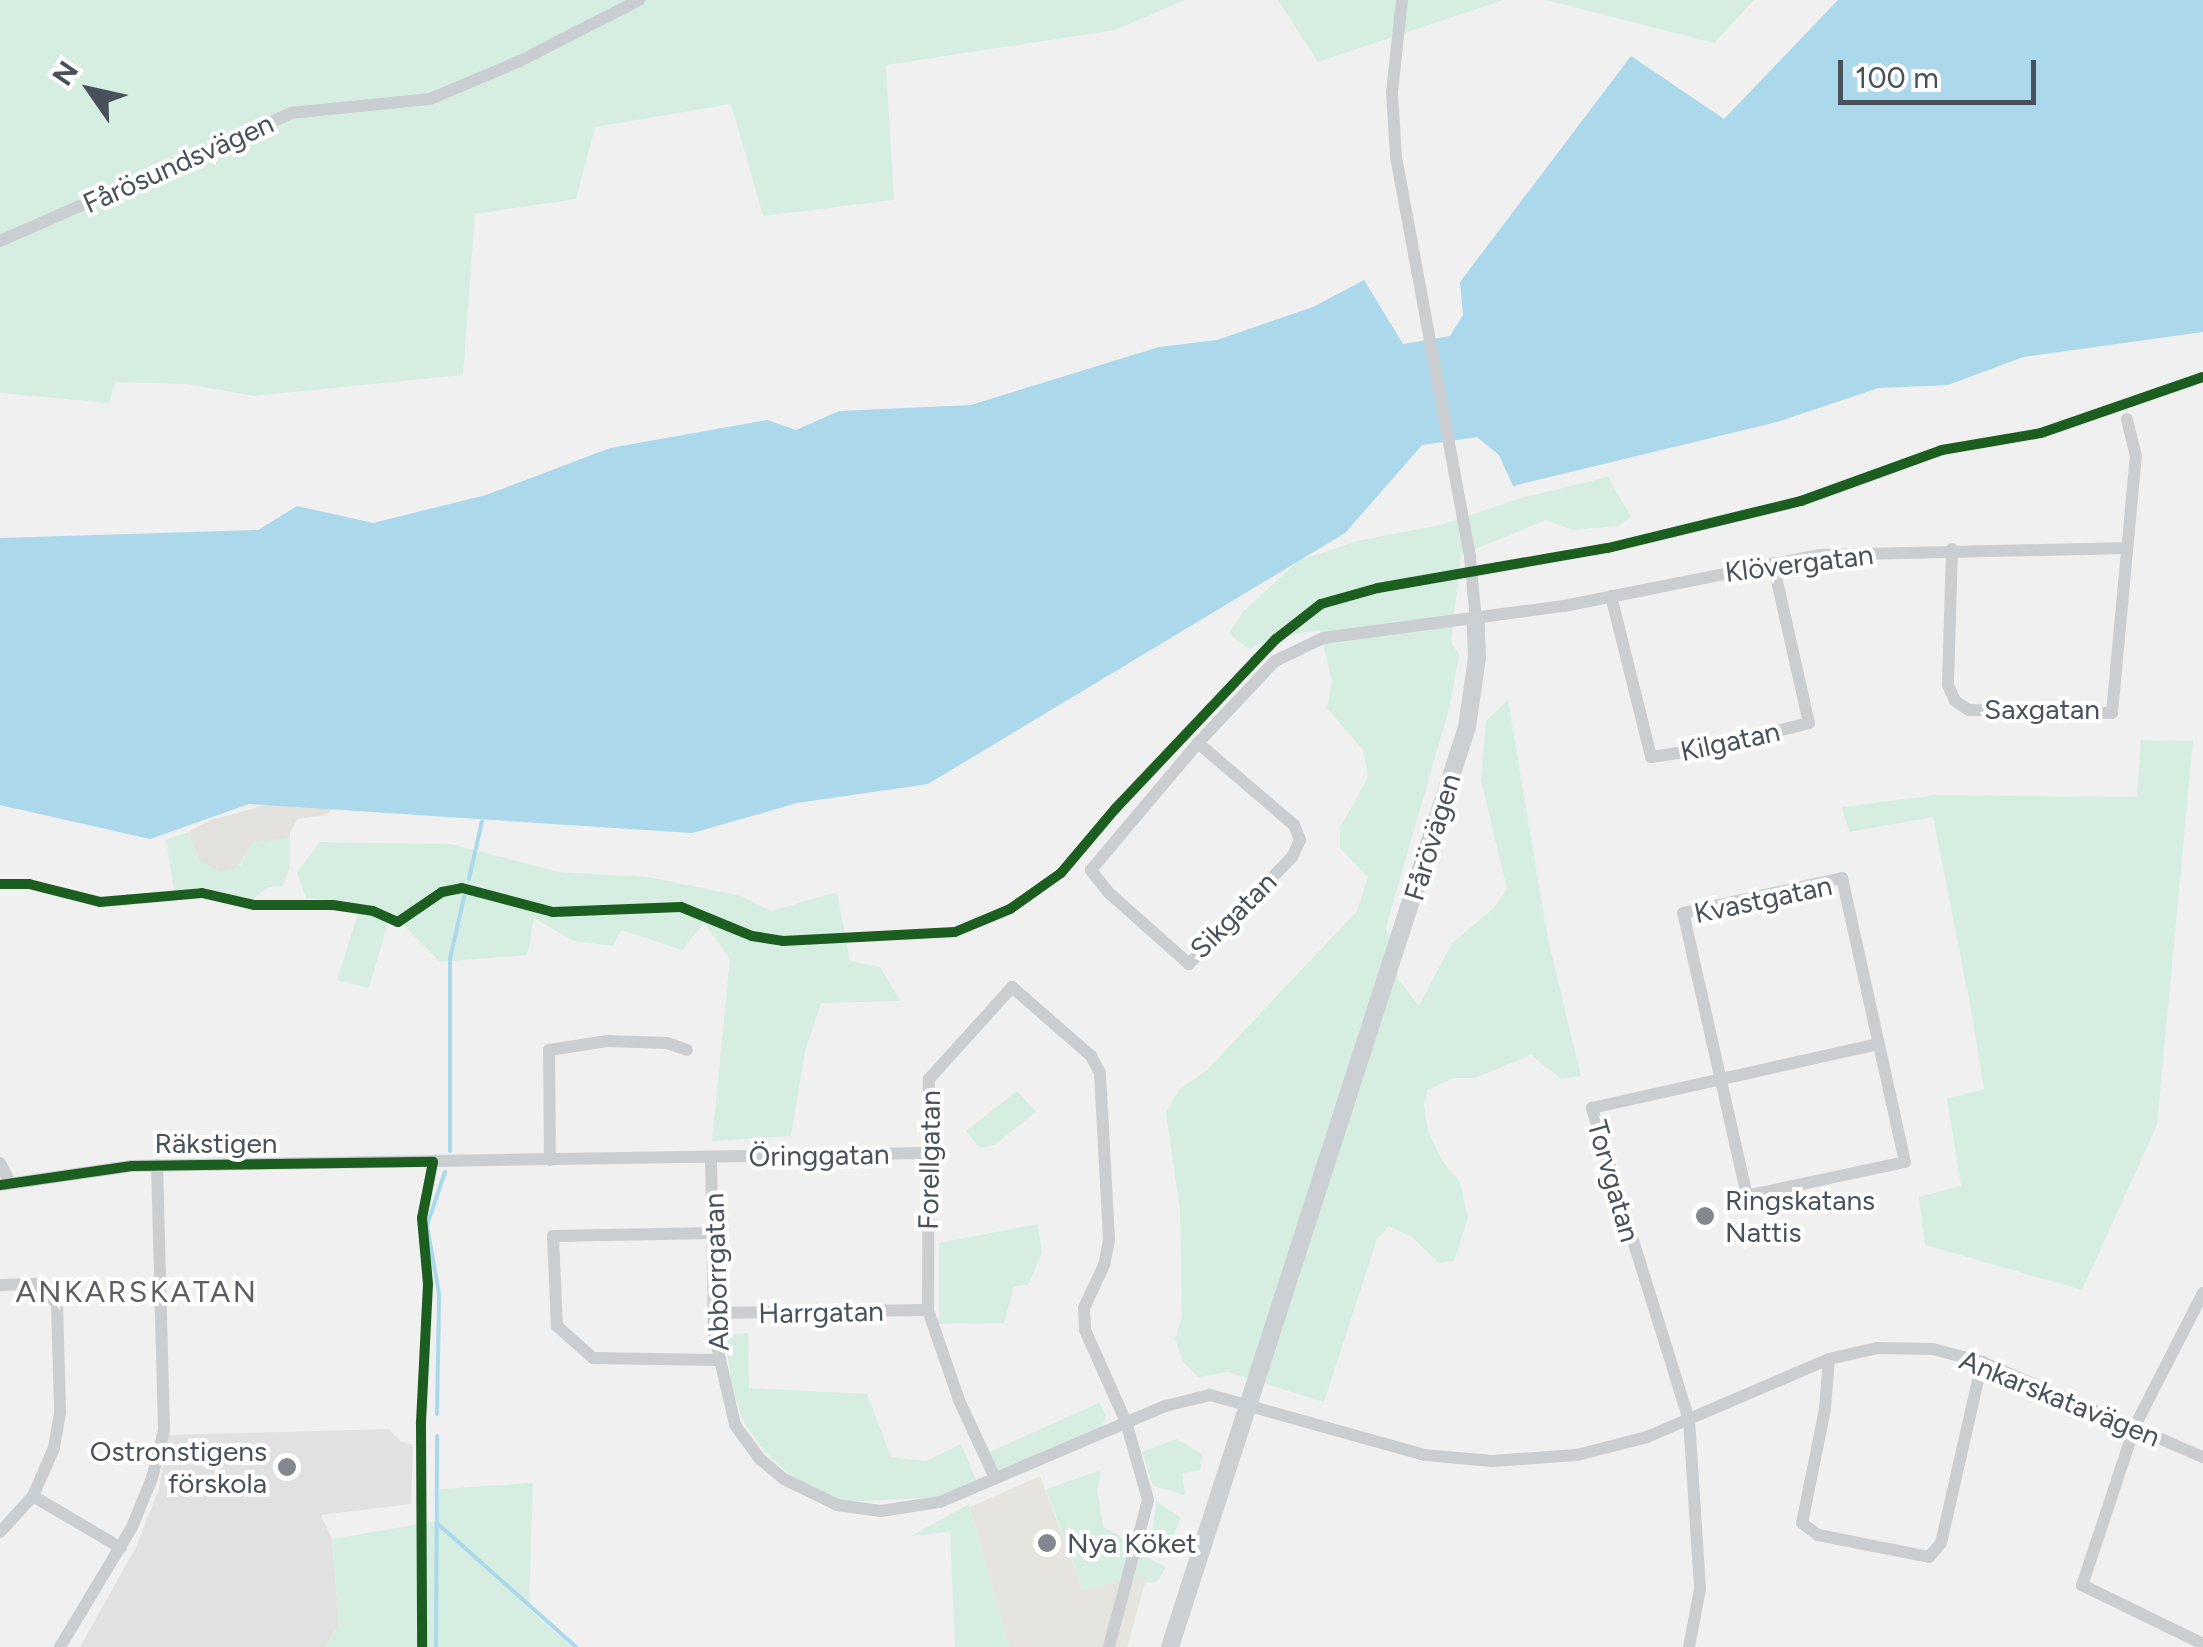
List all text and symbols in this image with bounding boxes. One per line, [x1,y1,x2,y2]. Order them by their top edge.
north arrow [40,40,140,140]
scale bar [1843,40,2040,102]
text: N [45,55,85,92]
text: 100 m [1855,59,1939,96]
street label: Fårösundsvägen [78,106,278,220]
street label: Klövergatan [1723,537,1875,589]
street label: Saxgatan [1984,692,2100,726]
street label: Kilgatan [1677,714,1783,768]
street label: Fårövägen [1397,770,1467,904]
street label: Sikgatan [1183,865,1283,965]
street label: Kvastgatan [1691,868,1835,930]
street label: Forellgatan [911,1090,947,1230]
street label: Torvgatan [1581,1116,1647,1246]
street label: Räkstigen [155,1126,277,1160]
street label: Öringgatan [748,1137,890,1173]
place label: Ringskatans Nattis [1725,1183,1875,1249]
street label: Abborrgatan [696,1192,736,1352]
marker: Ringskatans Nattis [1694,1205,1716,1227]
district label: ANKARSKATAN [15,1274,259,1310]
street label: Harrgatan [758,1294,884,1330]
street label: Ankarskatavägen [1955,1343,2165,1453]
place label: Ostronstigens förskola [90,1434,267,1500]
marker: Ostronstigens förskola [276,1456,298,1478]
place label: Nya Köket [1067,1526,1197,1560]
marker: Nya Köket [1036,1532,1058,1554]

